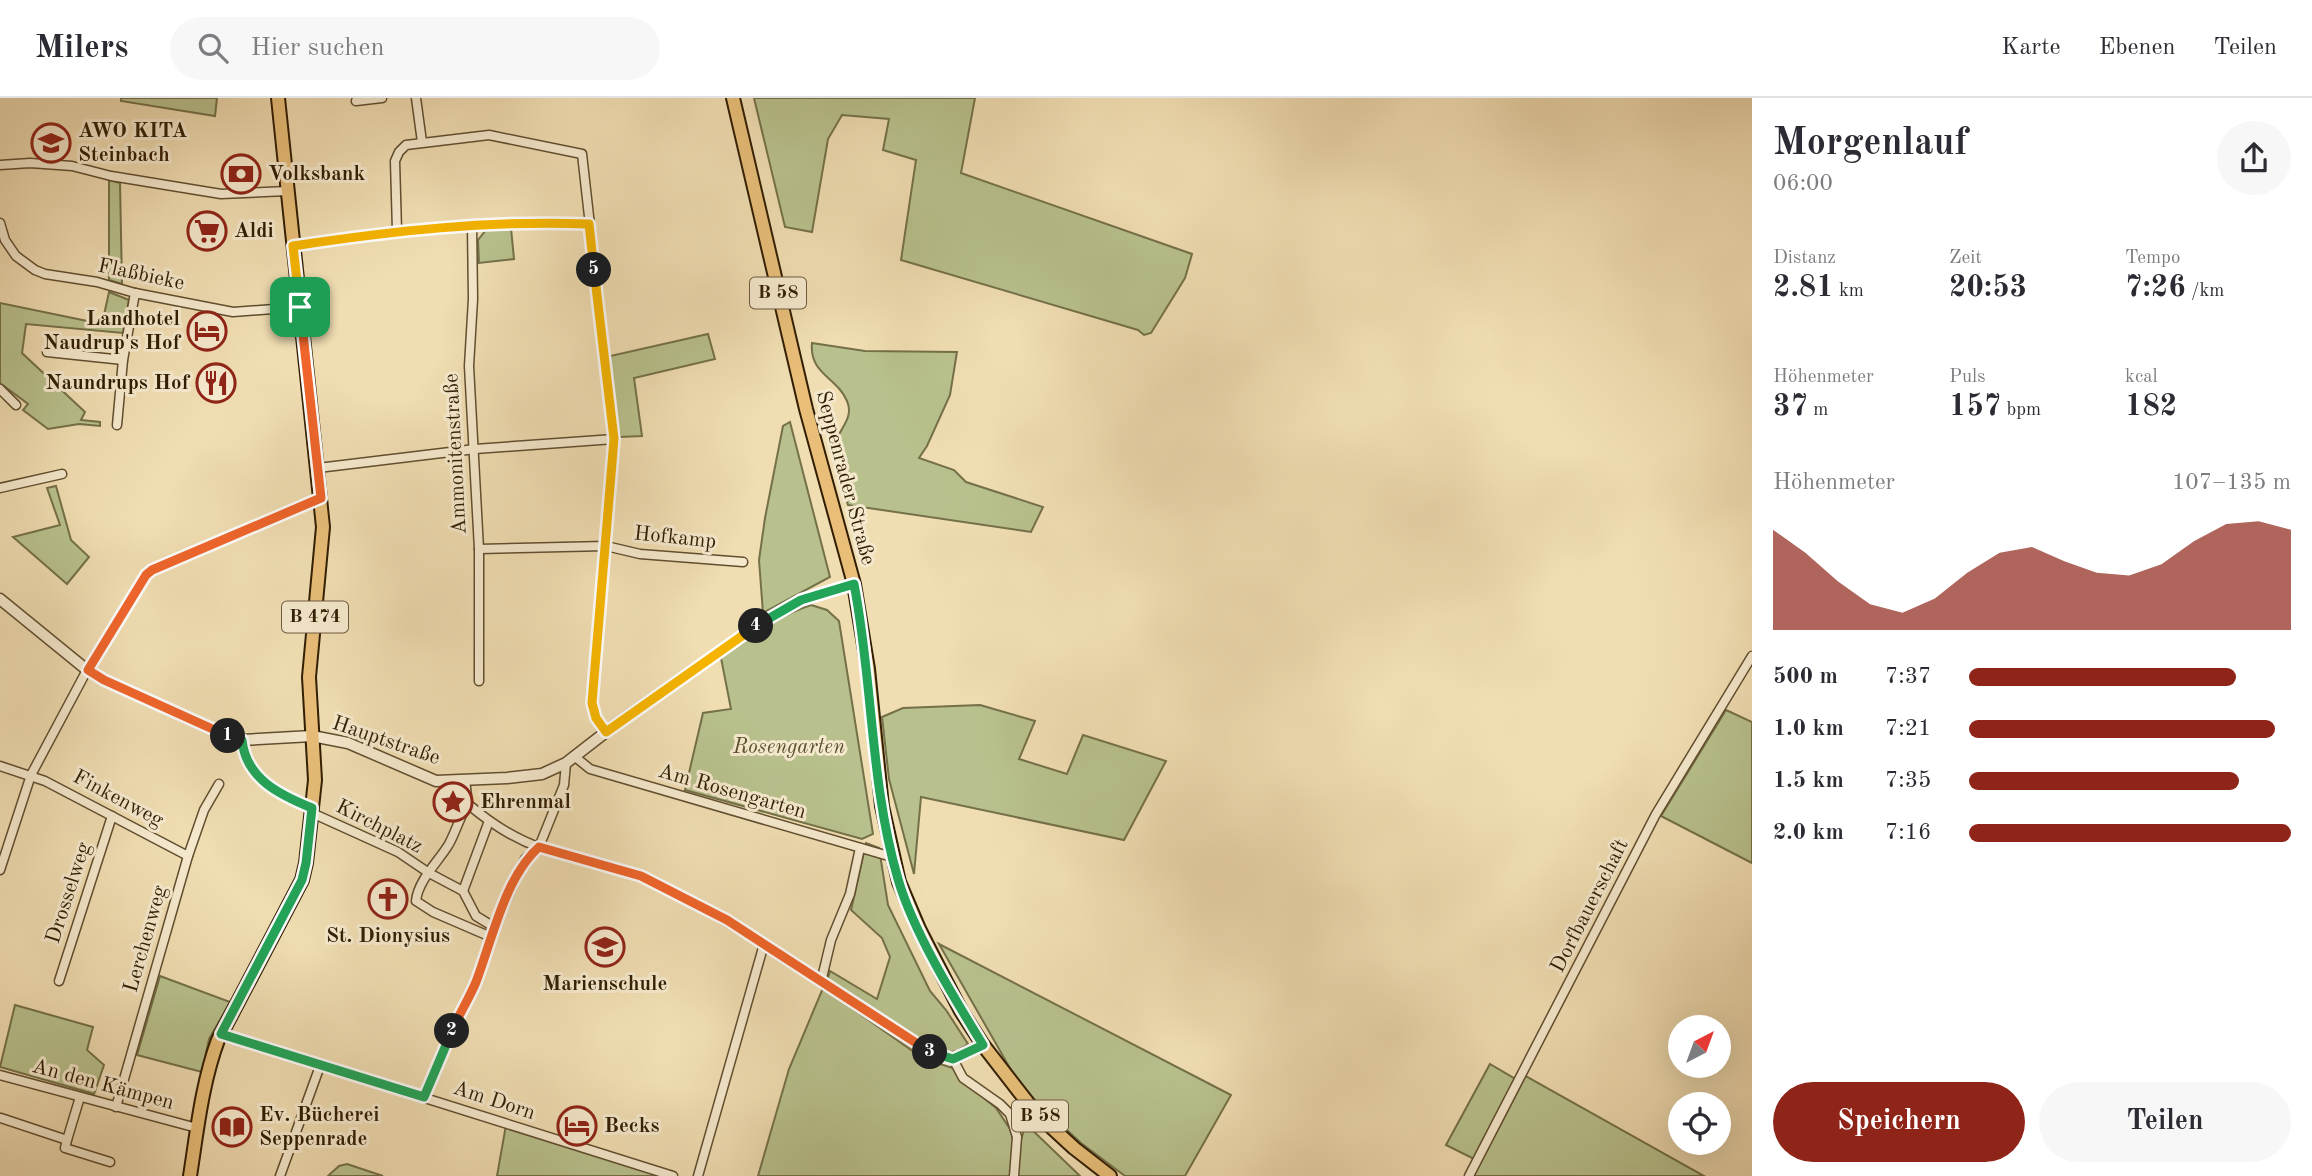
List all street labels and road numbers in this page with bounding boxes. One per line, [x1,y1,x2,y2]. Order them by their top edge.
street label: Flaßbieke [96,256,186,294]
road number: B 58 [750,278,806,308]
street label: Ammonitenstraße [441,373,471,535]
street label: Seppenrader Straße [812,389,878,567]
street label: Hofkamp [633,523,717,553]
road number: B 474 [282,602,348,632]
street label: Hauptstraße [329,713,443,769]
street label: Am Rosengarten [656,761,808,823]
street label: Finkenweg [69,766,167,832]
street label: Kirchplatz [332,796,426,858]
street label: Dorfbauerschaft [1547,836,1633,976]
street label: Drosselweg [43,839,95,946]
street label: Lerchenweg [121,883,171,995]
street label: An den Kämpen [30,1056,176,1114]
street label: Am Dorn [450,1078,538,1124]
road number: B 58 [1012,1100,1068,1132]

